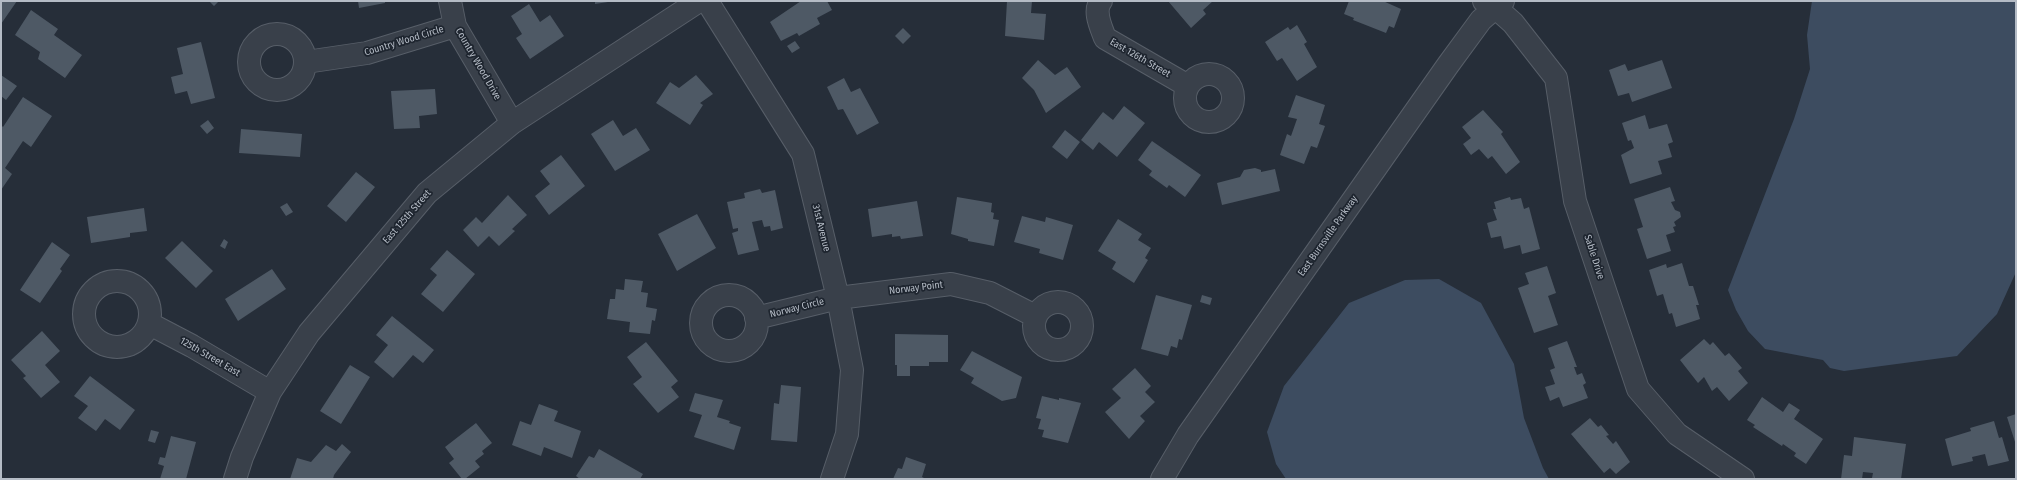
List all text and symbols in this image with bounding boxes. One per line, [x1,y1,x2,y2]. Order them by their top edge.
street label: Country Wood Circle [363,23,445,59]
street label: Country Wood Drive [453,26,503,102]
street label: East 126th Street [1108,36,1172,80]
street label: East 125th Street [380,188,434,246]
street label: East Burnsville Parkway [1296,193,1360,279]
street label: 31st Avenue [809,203,833,253]
street label: Sable Drive [1581,233,1607,281]
street label: Norway Point [888,279,944,297]
street label: Norway Circle [769,295,825,321]
street label: 125th Street East [178,335,242,379]

